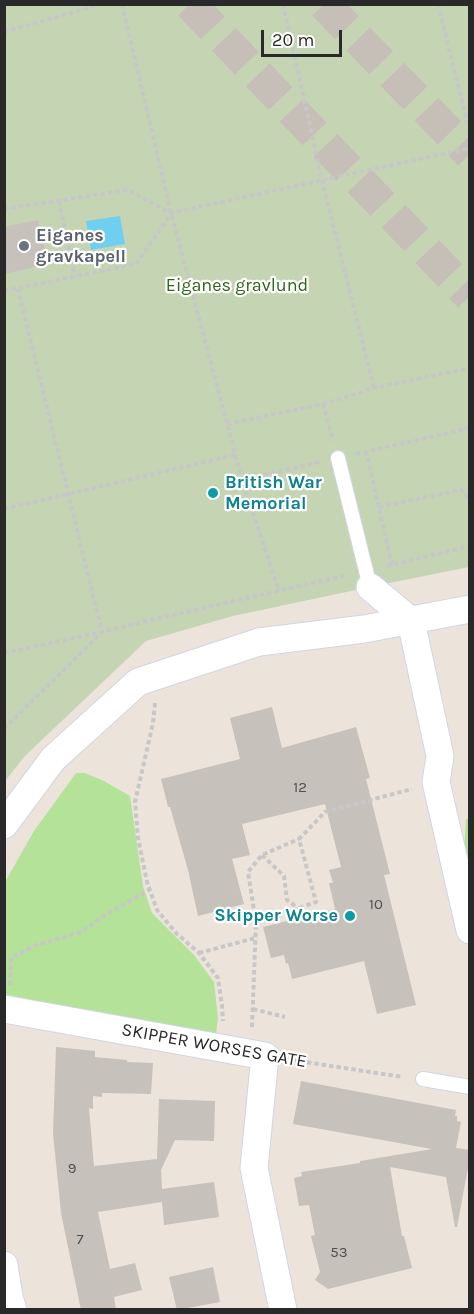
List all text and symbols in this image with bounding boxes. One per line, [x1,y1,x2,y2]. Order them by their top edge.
scale bar [264,18,345,56]
text: 20 m [272,29,314,51]
place label: Eiganes gravkapell [36,225,126,268]
marker: Eiganes gravkapell [17,239,31,253]
park label: Eiganes gravlund [166,275,308,297]
place label: British War Memorial [225,472,322,514]
marker: British War Memorial [206,486,220,500]
house number: 12 [293,779,307,797]
house number: 10 [369,896,383,914]
place label: Skipper Worse [214,905,338,927]
marker: Skipper Worse [343,909,357,923]
street label: SKIPPER WORSES GATE [120,1019,308,1073]
house number: 9 [68,1160,76,1178]
house number: 7 [76,1231,84,1249]
house number: 53 [330,1244,348,1262]

